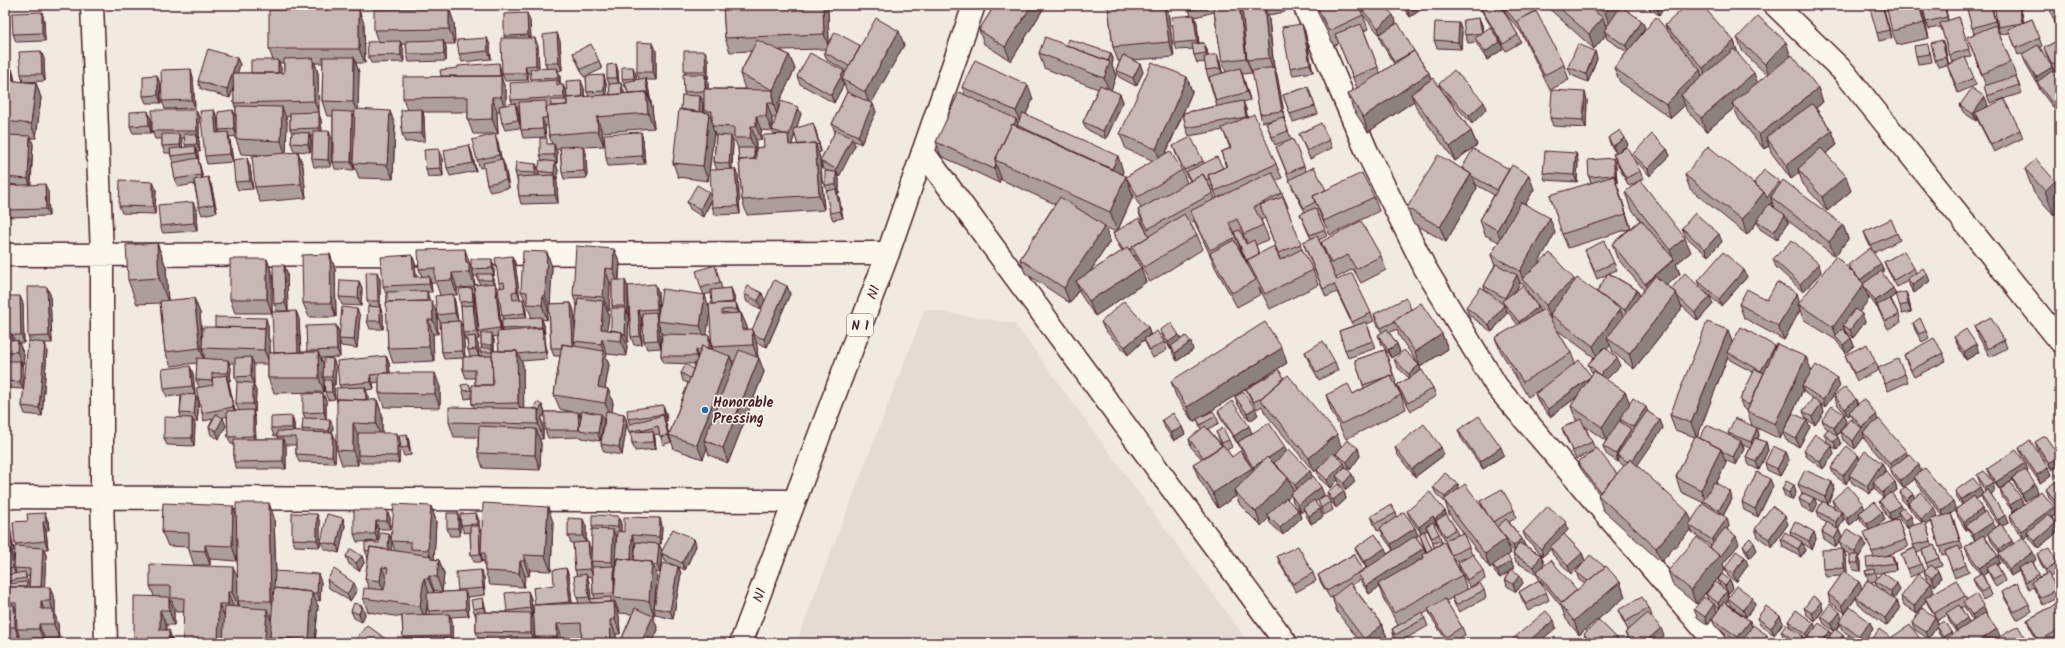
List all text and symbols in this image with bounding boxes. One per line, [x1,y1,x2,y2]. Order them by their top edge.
street label: N1 [861,282,887,303]
road number: N 1 [847,314,873,336]
place label: Honorable Pressing [713,392,774,430]
marker: Honorable Pressing [700,405,710,415]
street label: N1 [747,585,773,606]

